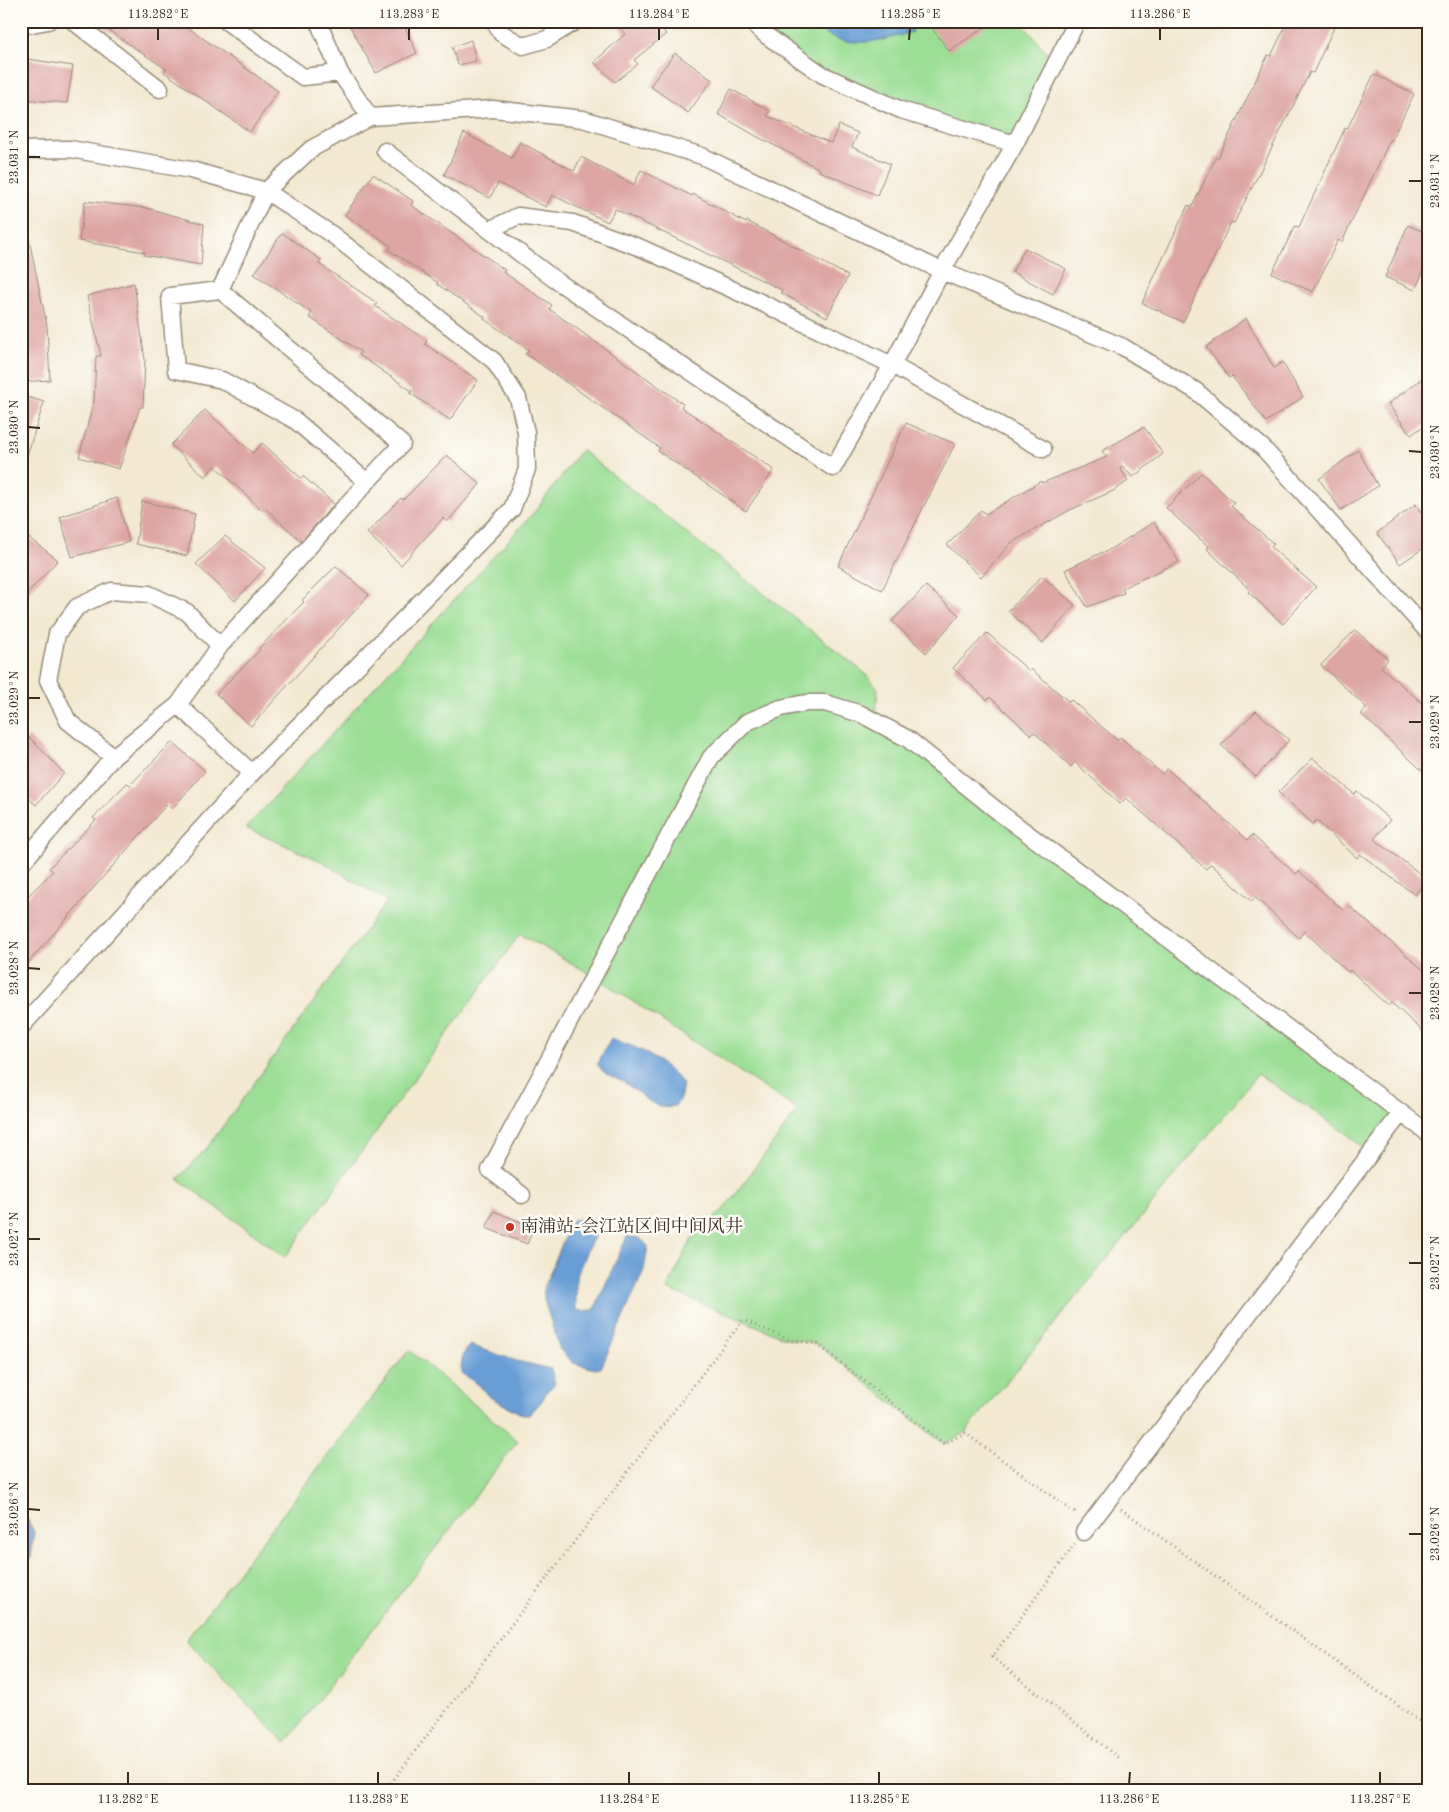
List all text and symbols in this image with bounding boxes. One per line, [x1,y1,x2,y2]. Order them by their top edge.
text: 113.285°E [880,8,940,21]
text: 113.282°E [128,9,188,21]
text: 113.283°E [379,9,439,21]
text: 113.284°E [629,9,689,21]
text: 113.286°E [1130,9,1190,21]
text: 23.031°N [9,130,21,184]
text: 23.031°N [1430,154,1442,208]
text: 23.030°N [9,400,21,454]
text: 23.030°N [1430,425,1442,479]
text: 23.029°N [9,671,21,725]
text: 23.029°N [1430,695,1442,749]
text: 23.028°N [9,941,21,995]
text: 23.028°N [1430,966,1442,1020]
text: 23.027°N [9,1212,21,1266]
place label: 南浦站-会江站区间中间风井 [520,1216,743,1236]
marker: 南浦站-会江站区间中间风井 [504,1221,516,1233]
text: 23.027°N [1430,1236,1442,1290]
text: 23.026°N [9,1482,21,1536]
text: 23.026°N [1430,1507,1442,1561]
text: 113.285°E [849,1793,909,1806]
text: 113.282°E [98,1794,158,1806]
text: 113.283°E [348,1794,408,1806]
text: 113.284°E [599,1794,659,1806]
text: 113.286°E [1099,1794,1159,1806]
text: 113.287°E [1350,1794,1410,1806]

